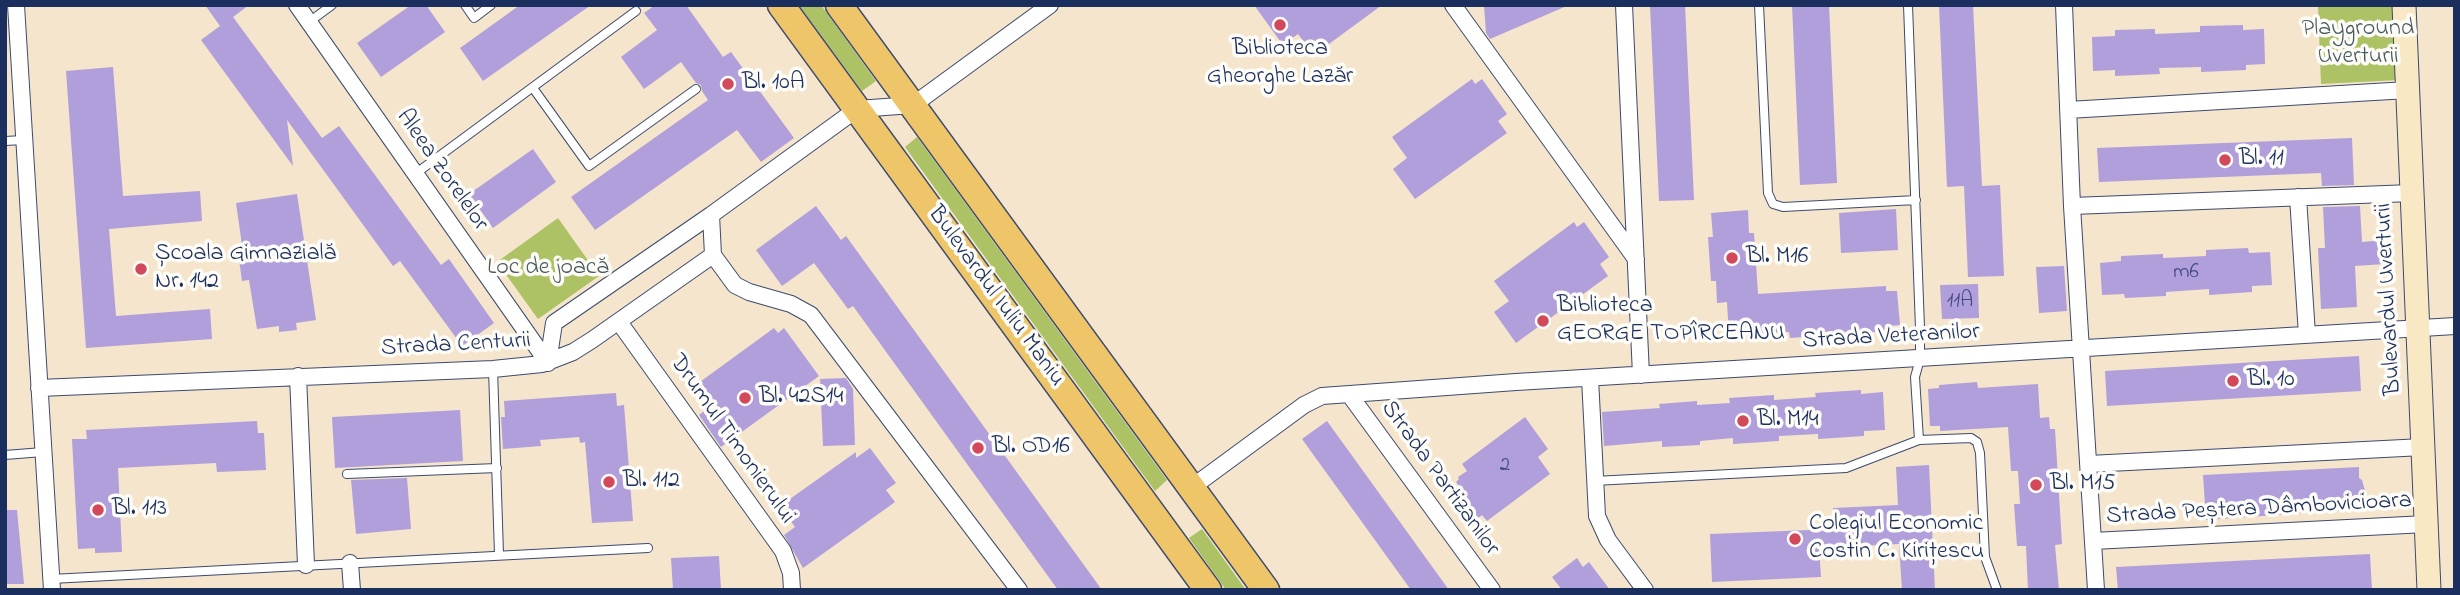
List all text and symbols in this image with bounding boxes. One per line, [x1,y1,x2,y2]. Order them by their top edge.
park label: Playground Uverturii [2302,16,2414,72]
marker: Biblioteca Gheorghe Lazăr [1272,17,1288,33]
place label: Biblioteca Gheorghe Lazăr [1207,36,1353,92]
place label: Bl. 10A [742,70,804,98]
marker: Bl. 10A [720,76,736,92]
street label: Aleea Zorelelor [388,104,494,238]
place label: Bl. 11 [2239,146,2284,174]
marker: Bl. 11 [2217,152,2233,168]
street label: Bulevardul Iuliu Maniu [920,201,1070,393]
street label: Bulevardul Uverturii [2371,202,2409,396]
place label: Școala Gimnazială Nr. 142 [155,241,336,297]
place label: Bl. M16 [1746,244,1808,272]
marker: Bl. M16 [1724,250,1740,266]
park label: Loc de joacă [487,255,609,283]
marker: Școala Gimnazială Nr. 142 [133,261,149,277]
house number: m6 [2173,261,2199,287]
house number: 11A [1947,290,1973,316]
place label: Biblioteca GEORGE TOPÎRCEANU [1557,293,1785,349]
marker: Biblioteca GEORGE TOPÎRCEANU [1535,313,1551,329]
street label: Strada Veteranilor [1802,319,1980,357]
street label: Strada Centurii [380,328,532,364]
street label: Drumul Timonierului [662,350,800,530]
place label: Bl. 10 [2247,367,2295,395]
marker: Bl. 10 [2225,373,2241,389]
place label: Bl. 42S14 [759,384,843,412]
marker: Bl. 42S14 [737,390,753,406]
street label: Strada Partizanilor [1373,396,1505,562]
place label: Bl. M14 [1757,407,1819,435]
marker: Bl. M14 [1735,413,1751,429]
place label: Bl. OD16 [992,434,1070,462]
marker: Bl. OD16 [970,440,986,456]
house number: 2 [1500,454,1510,480]
place label: Bl. 112 [623,468,680,496]
place label: Bl. M15 [2050,471,2116,499]
marker: Bl. 112 [601,474,617,490]
marker: Bl. M15 [2028,477,2044,493]
street label: Strada Peștera Dâmbovicioara [2106,488,2412,532]
place label: Bl. 113 [112,496,167,524]
marker: Bl. 113 [90,502,106,518]
place label: Colegiul Economic Costin C. Kirițescu [1809,511,1984,567]
marker: Colegiul Economic Costin C. Kirițescu [1787,531,1803,547]

